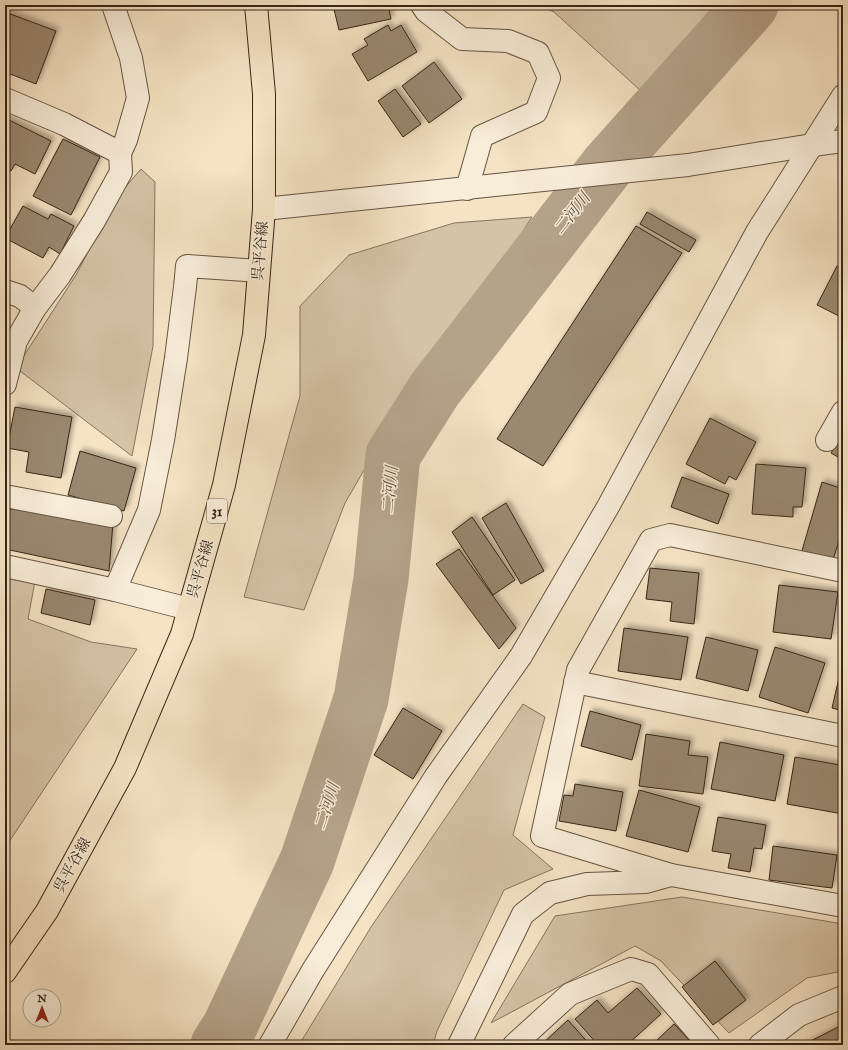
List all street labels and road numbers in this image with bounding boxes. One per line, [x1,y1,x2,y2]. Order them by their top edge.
street label: 呉平谷線 [248,220,273,282]
road number: 31 [207,499,227,523]
street label: 呉平谷線 [183,538,218,601]
street label: 呉平谷線 [50,834,95,896]

